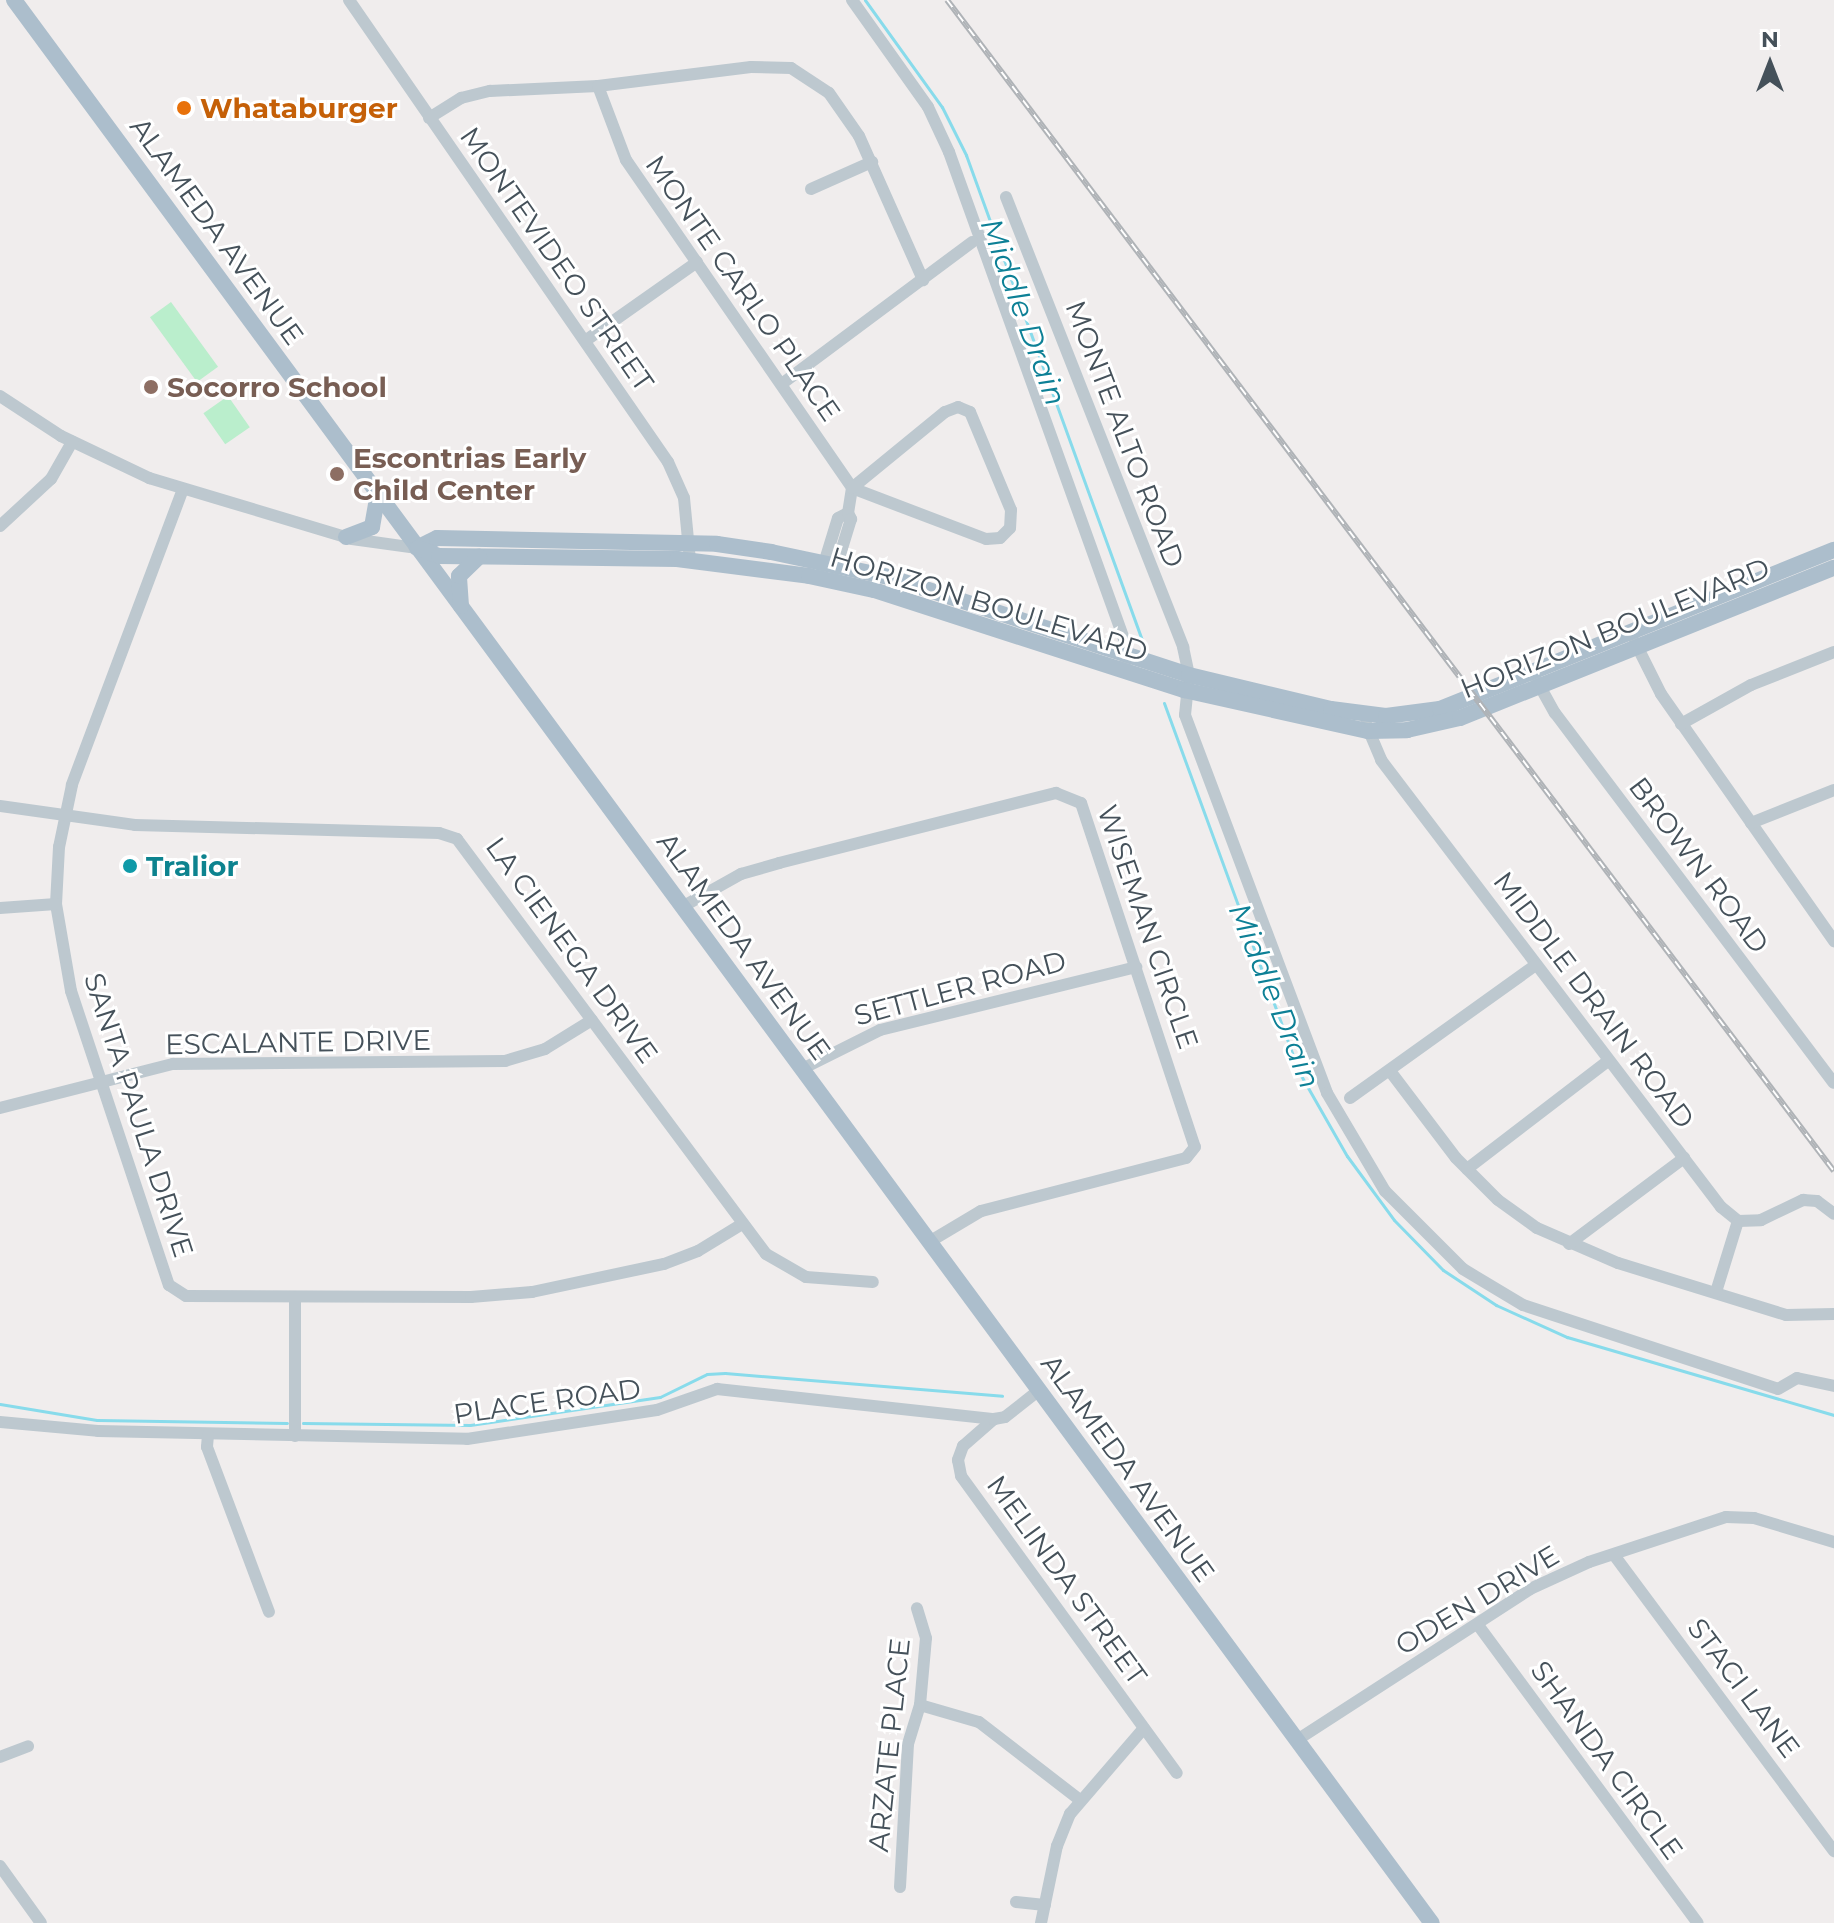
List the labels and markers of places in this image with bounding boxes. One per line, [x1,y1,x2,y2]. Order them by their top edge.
place label: Whataburger [200,91,398,125]
marker: Whataburger [175,99,193,117]
place label: Socorro School [167,370,387,404]
marker: Socorro School [142,378,160,396]
place label: Escontrias Early Child Center [353,441,586,507]
marker: Escontrias Early Child Center [328,465,346,483]
place label: Tralior [146,849,238,883]
marker: Tralior [121,857,139,875]

